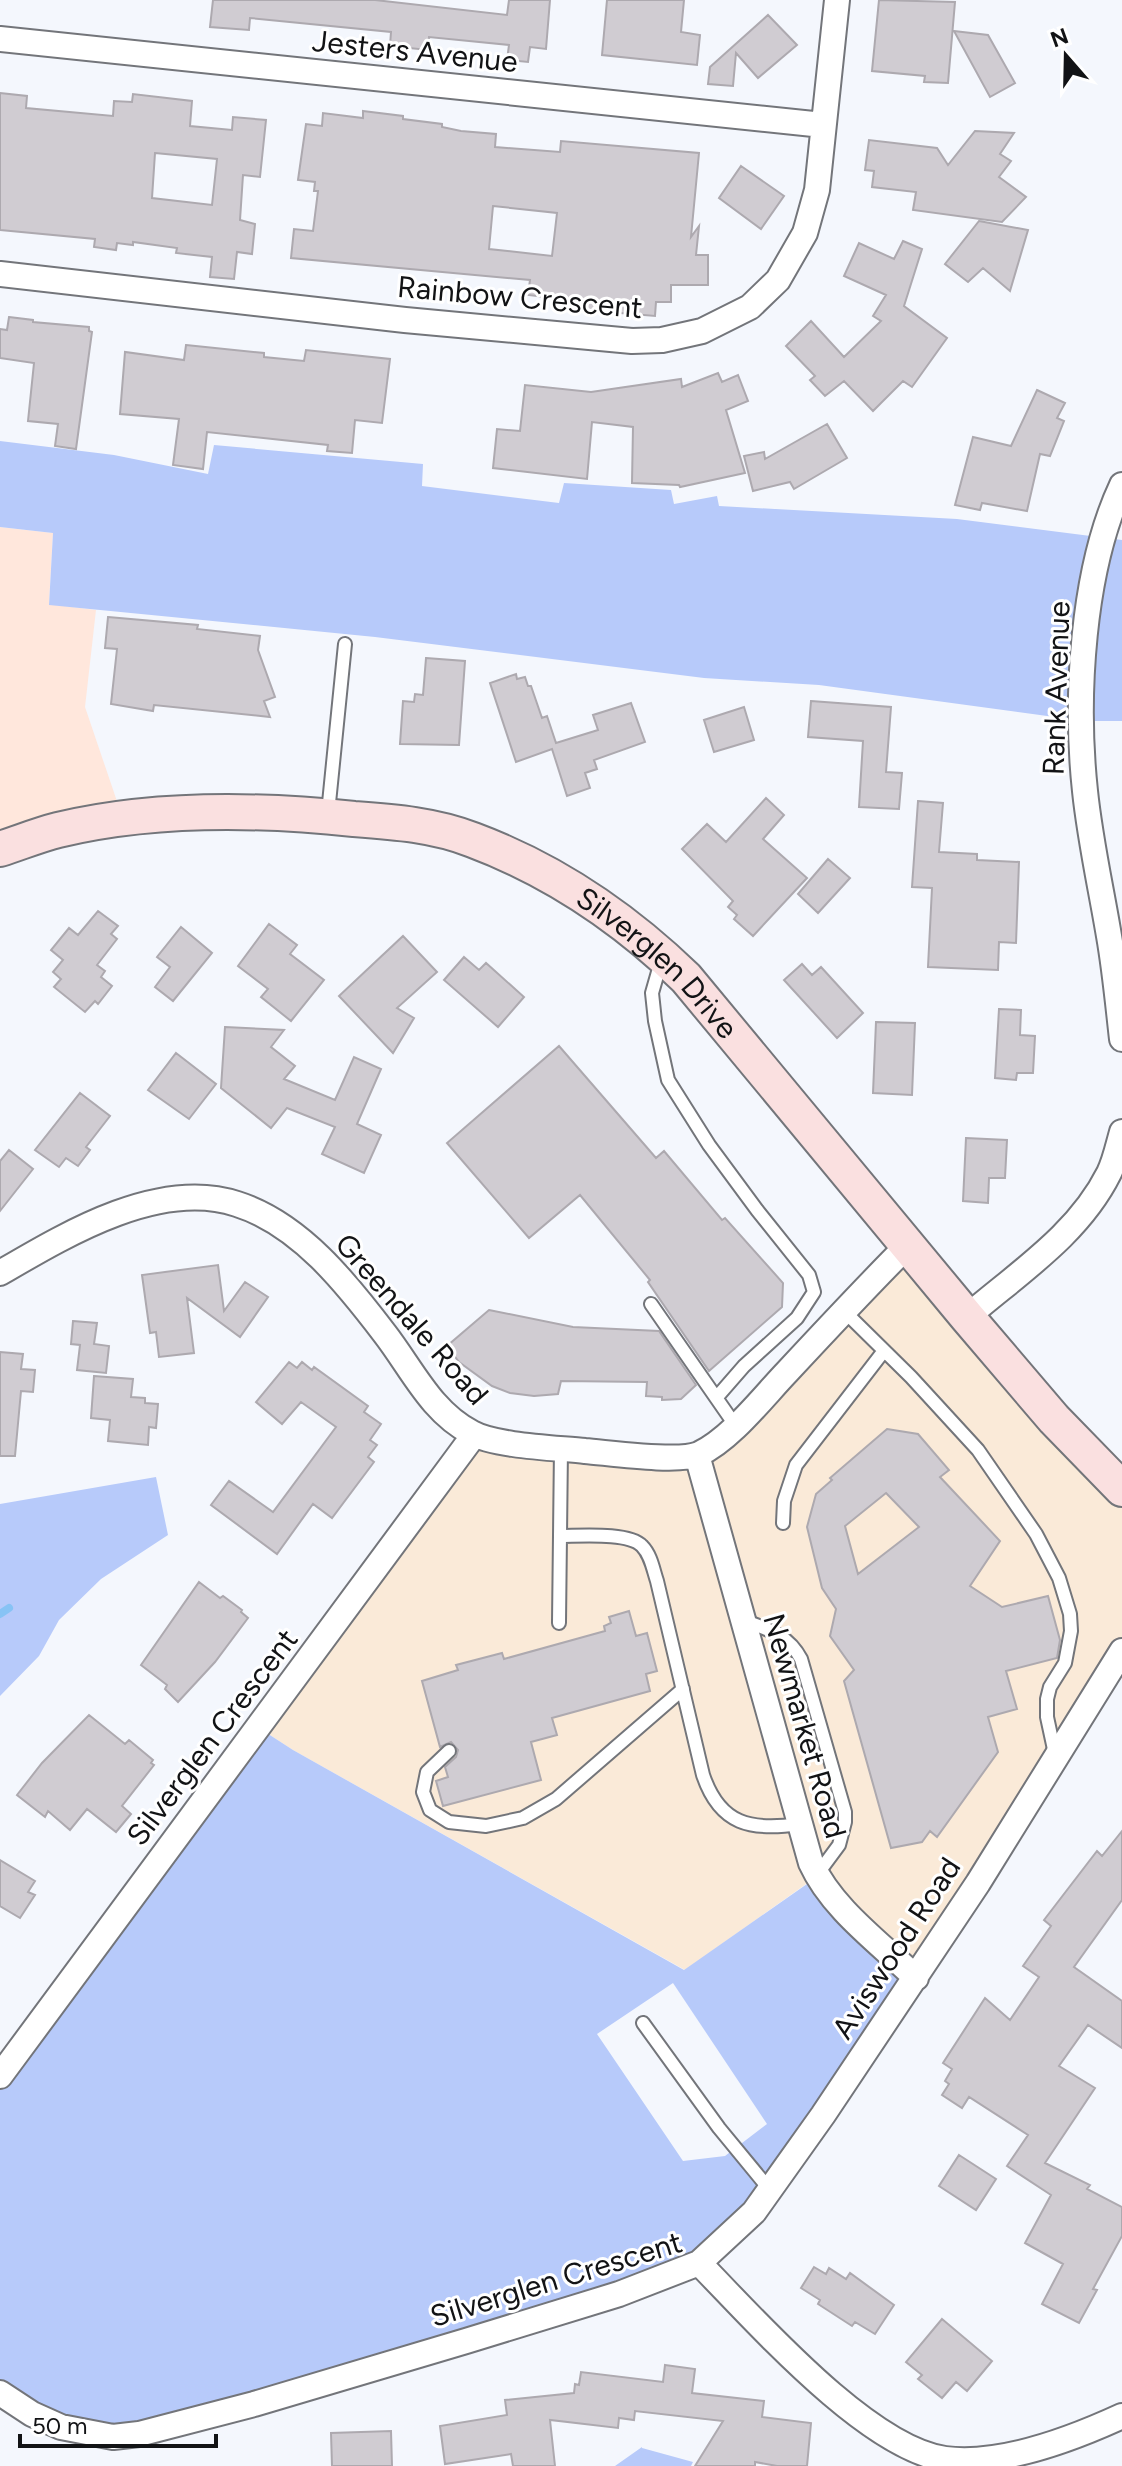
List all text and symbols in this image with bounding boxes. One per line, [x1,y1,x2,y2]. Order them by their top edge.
north arrow [1026,16,1106,96]
street label: Jesters Avenue [310,22,520,80]
text: N [1047,22,1072,53]
street label: Rainbow Crescent [396,268,644,326]
street label: Rank Avenue [1034,600,1078,776]
street label: Silverglen Drive [570,878,746,1046]
street label: Greendale Road [328,1226,496,1412]
street label: Newmarket Road [755,1609,855,1843]
street label: Silverglen Crescent [119,1622,305,1852]
street label: Aviswood Road [824,1850,968,2046]
street label: Silverglen Crescent [426,2223,686,2335]
scale bar [20,2398,216,2448]
text: 50 m [32,2411,88,2440]

